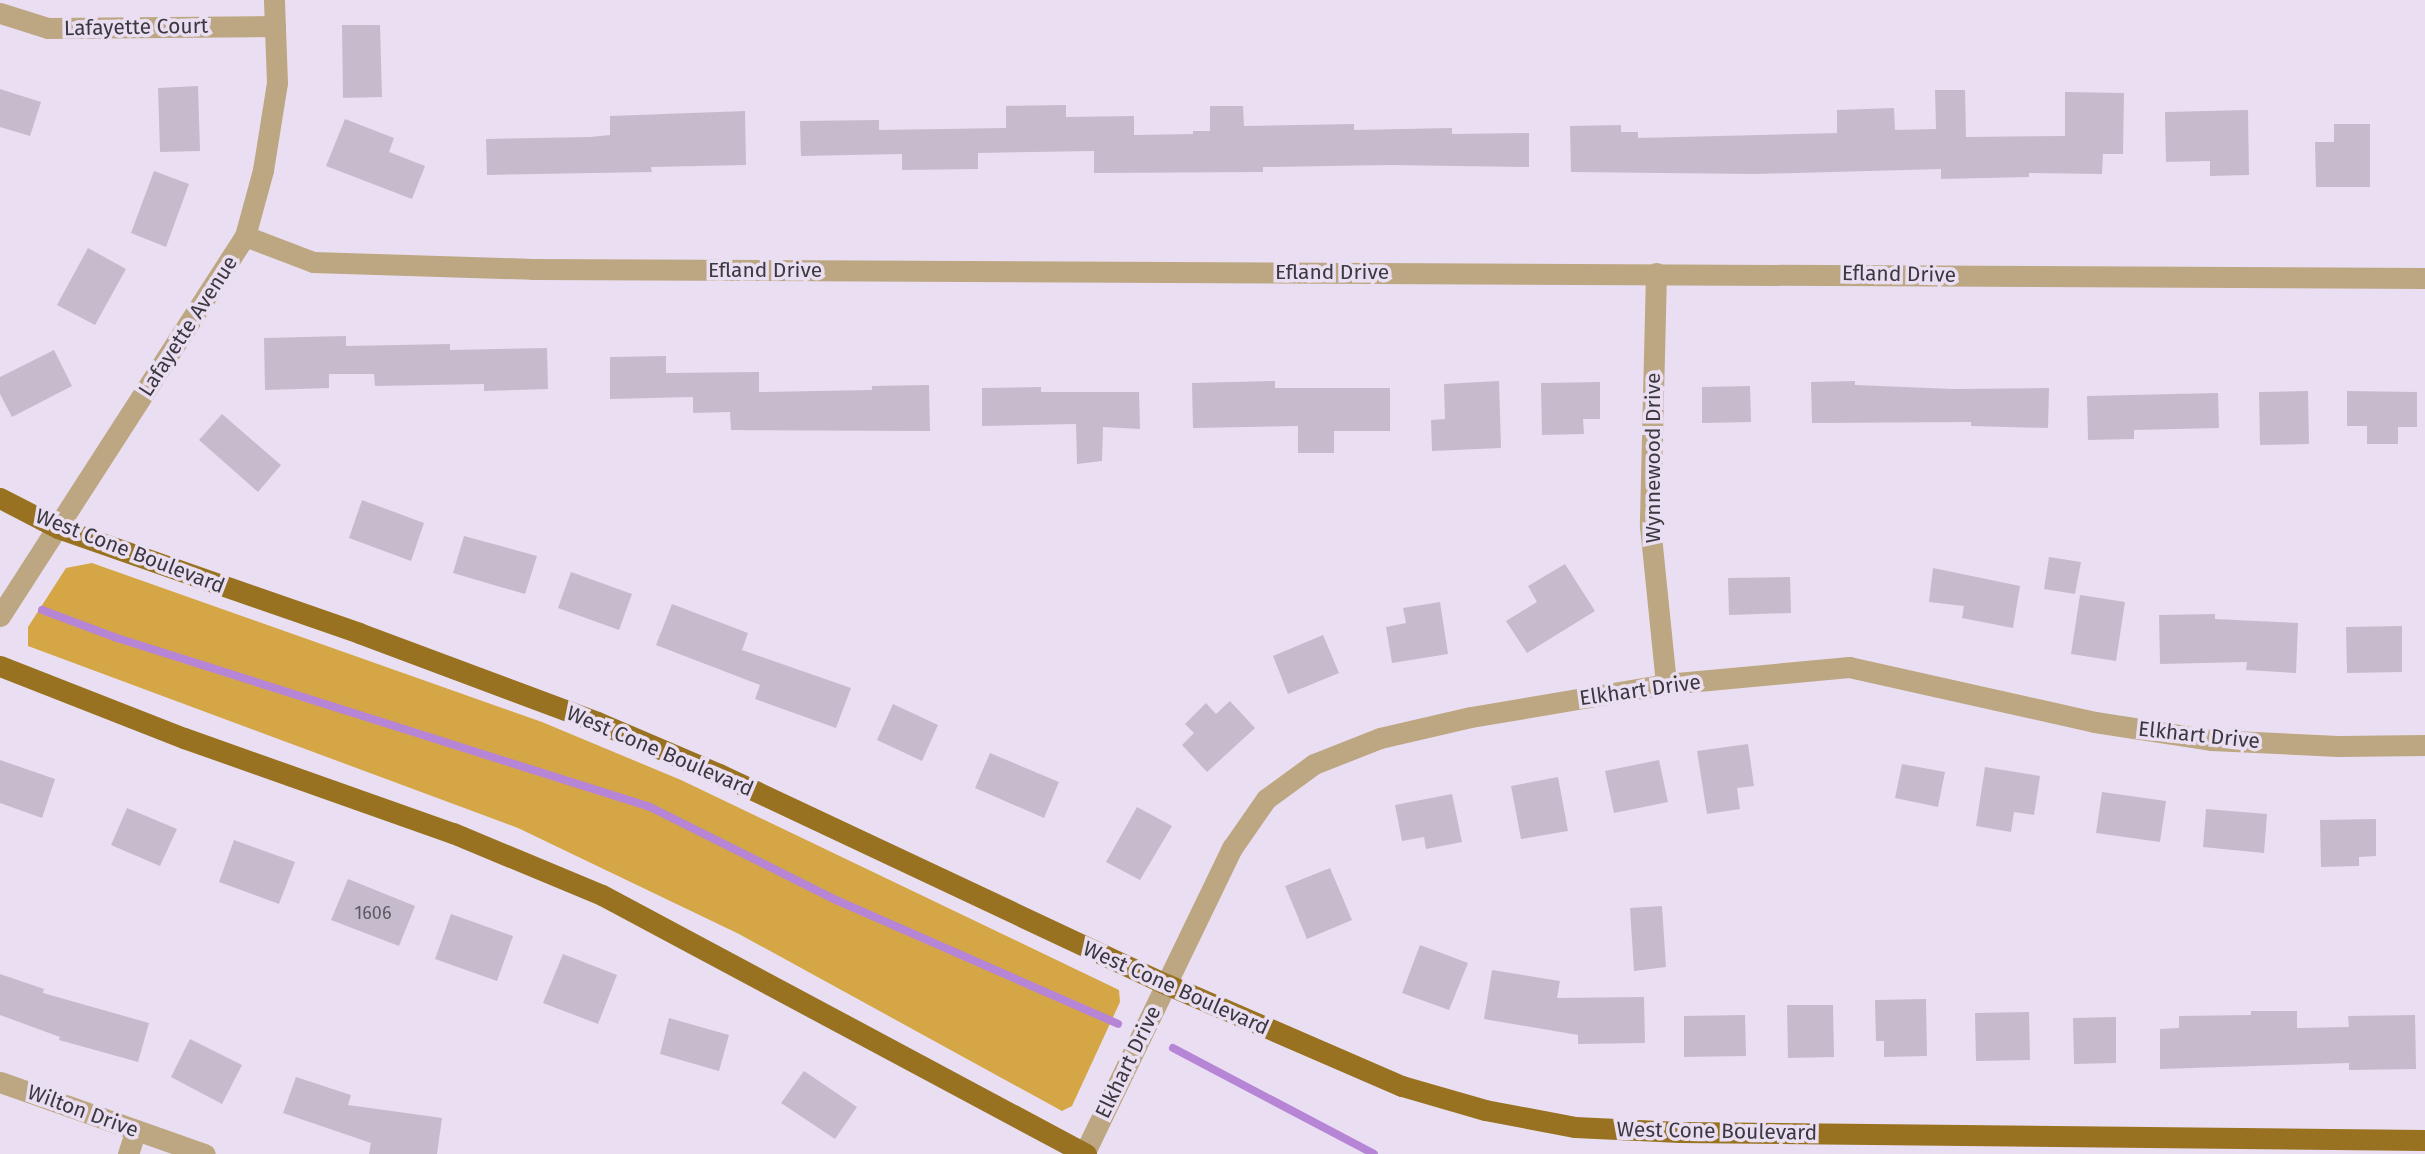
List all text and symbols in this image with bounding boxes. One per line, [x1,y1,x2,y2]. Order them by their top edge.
street label: Lafayette Court [64,13,208,41]
street label: Lafayette Avenue [133,251,243,401]
street label: Efland Drive [708,257,822,283]
street label: Efland Drive [1275,259,1389,285]
street label: Efland Drive [1842,260,1956,288]
street label: Wynnewood Drive [1640,373,1666,543]
street label: West Cone Boulevard [32,503,228,599]
street label: Elkhart Drive [1578,669,1702,711]
street label: West Cone Boulevard [563,700,757,802]
street label: Elkhart Drive [2137,716,2261,754]
house number: 1606 [354,902,392,924]
street label: West Cone Boulevard [1079,936,1273,1040]
street label: Elkhart Drive [1090,1002,1166,1122]
street label: Wilton Drive [24,1079,142,1143]
street label: West Cone Boulevard [1617,1117,1817,1145]

